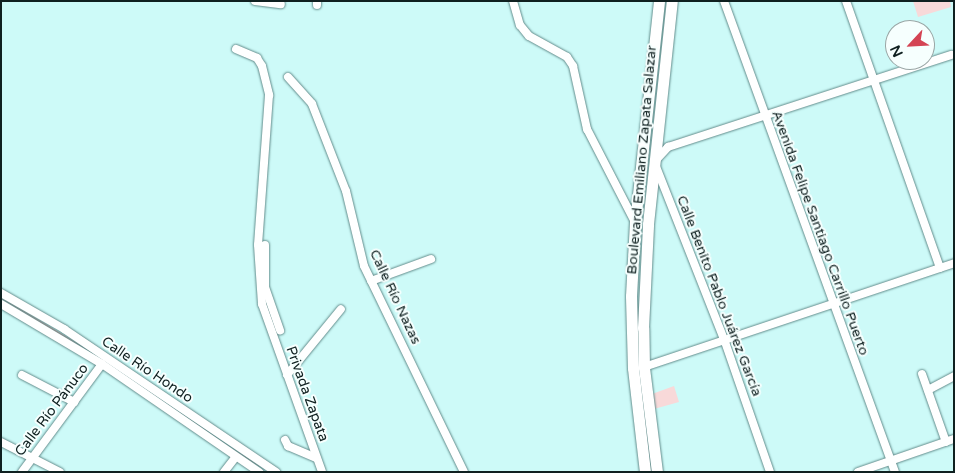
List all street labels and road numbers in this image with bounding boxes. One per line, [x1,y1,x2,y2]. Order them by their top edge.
street label: Boulevard Emiliano Zapata Salazar [624,45,660,275]
street label: Avenida Felipe Santiago Carrillo Puerto [768,108,872,358]
street label: Calle Benito Pablo Juárez García [673,193,765,399]
street label: Calle Río Nazas [366,247,424,347]
street label: Calle Río Hondo [98,333,196,407]
street label: Privada Zapata [282,344,332,444]
street label: Calle Río Pánuco [12,360,92,460]

